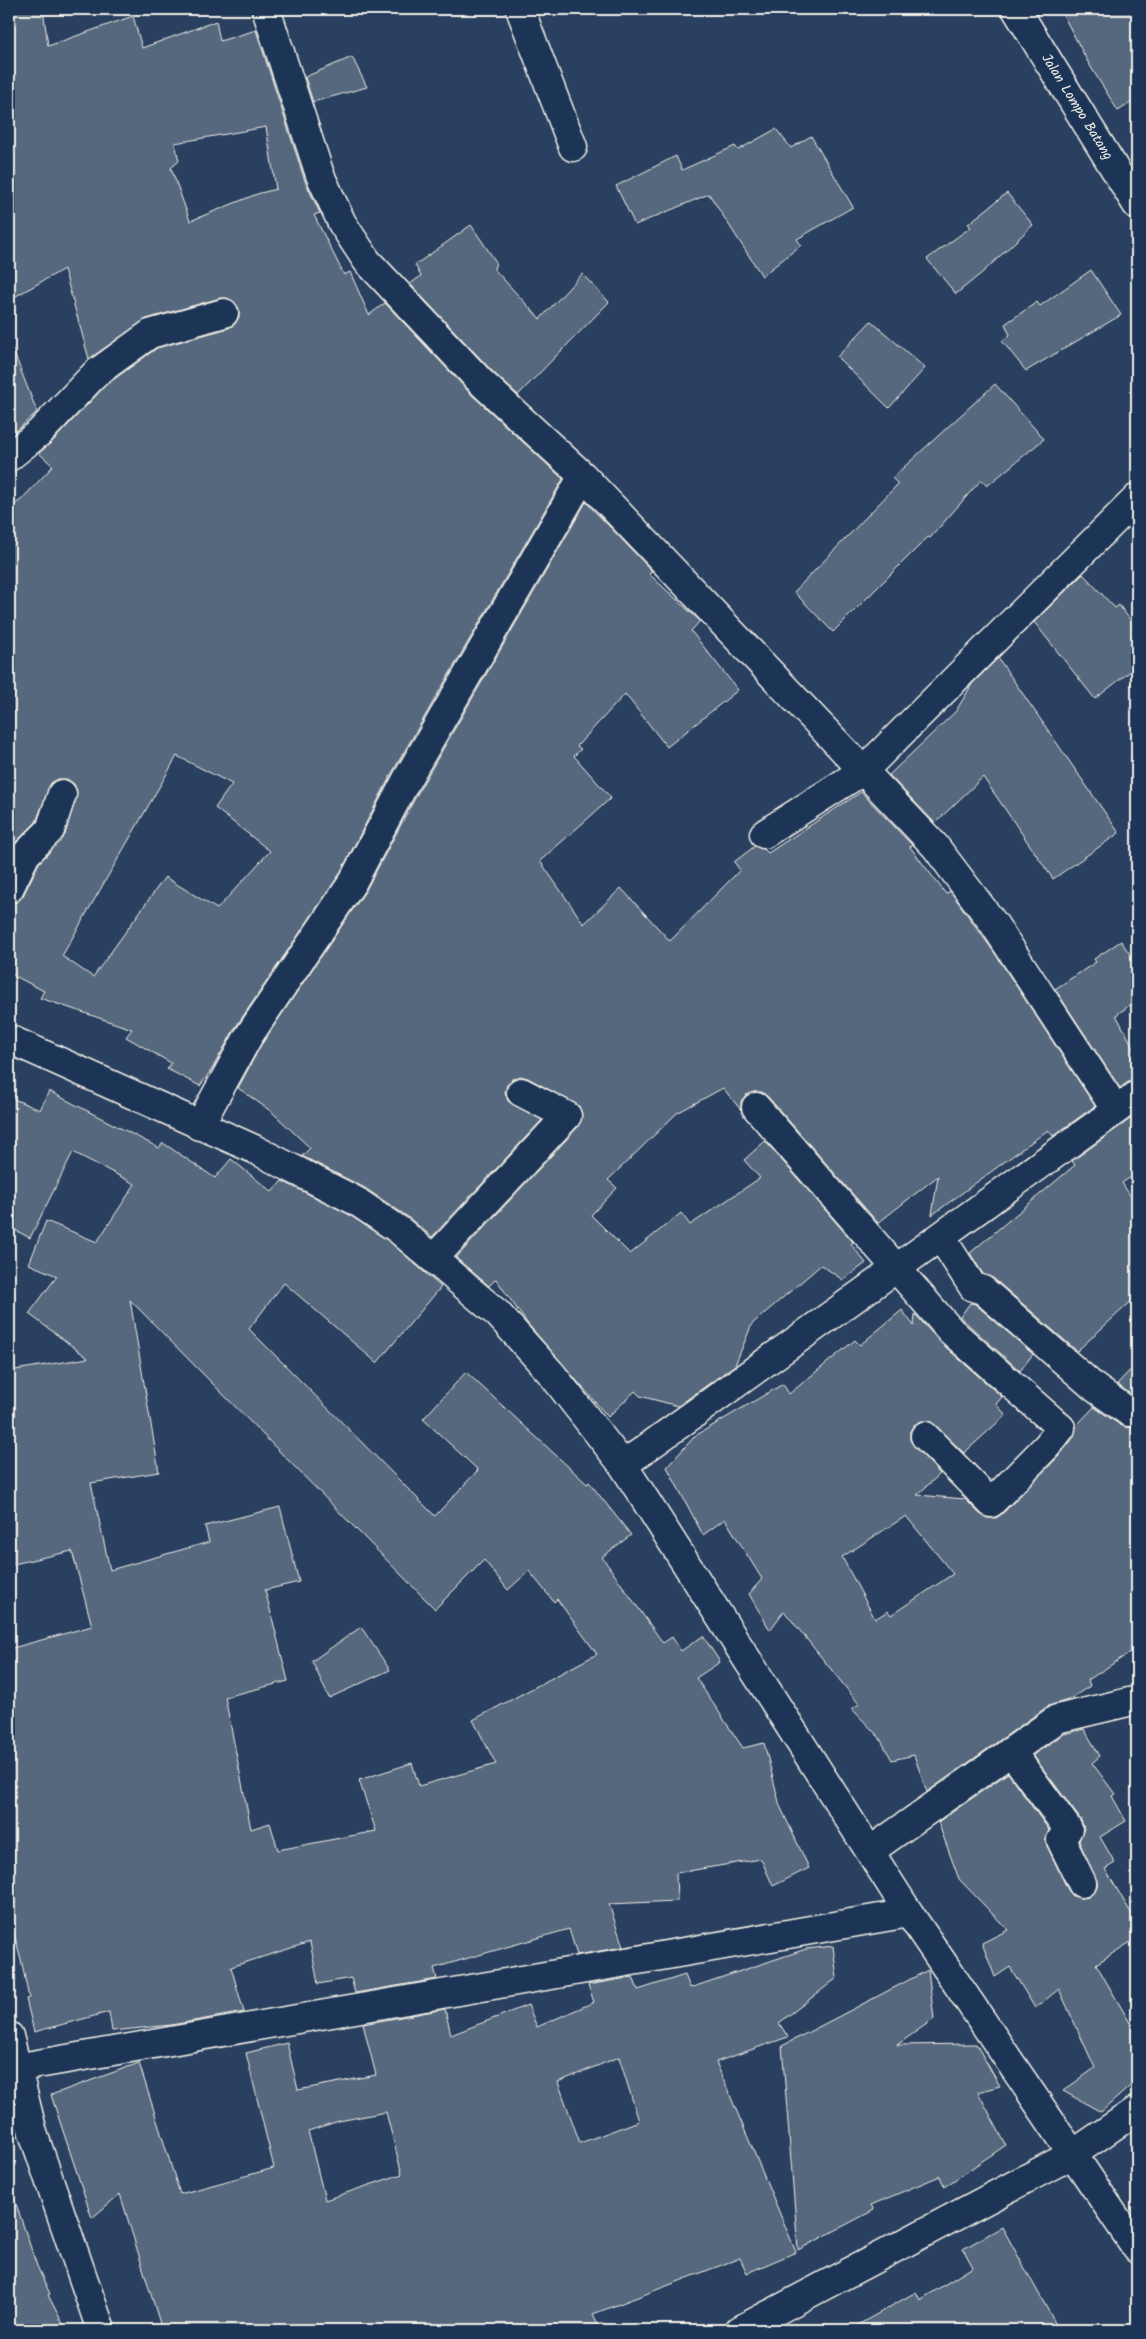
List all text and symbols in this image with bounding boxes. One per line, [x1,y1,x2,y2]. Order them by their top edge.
street label: Jalan Lompo Batang [1035,50,1119,164]

